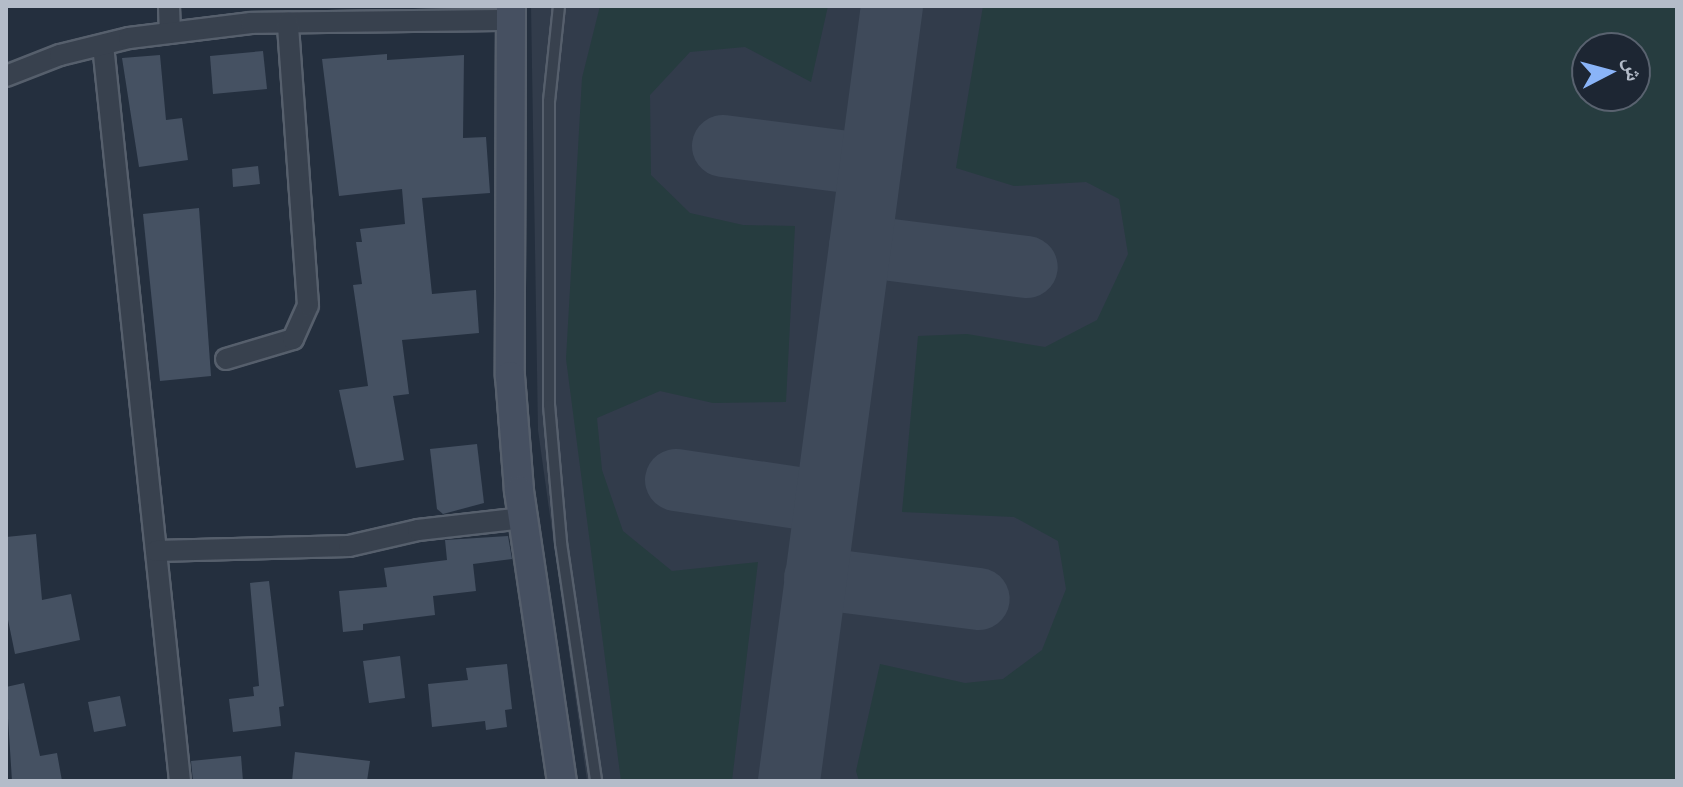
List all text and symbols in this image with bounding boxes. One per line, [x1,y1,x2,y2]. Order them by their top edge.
north arrow [1571,32,1651,112]
text: ش [1619,57,1648,83]

